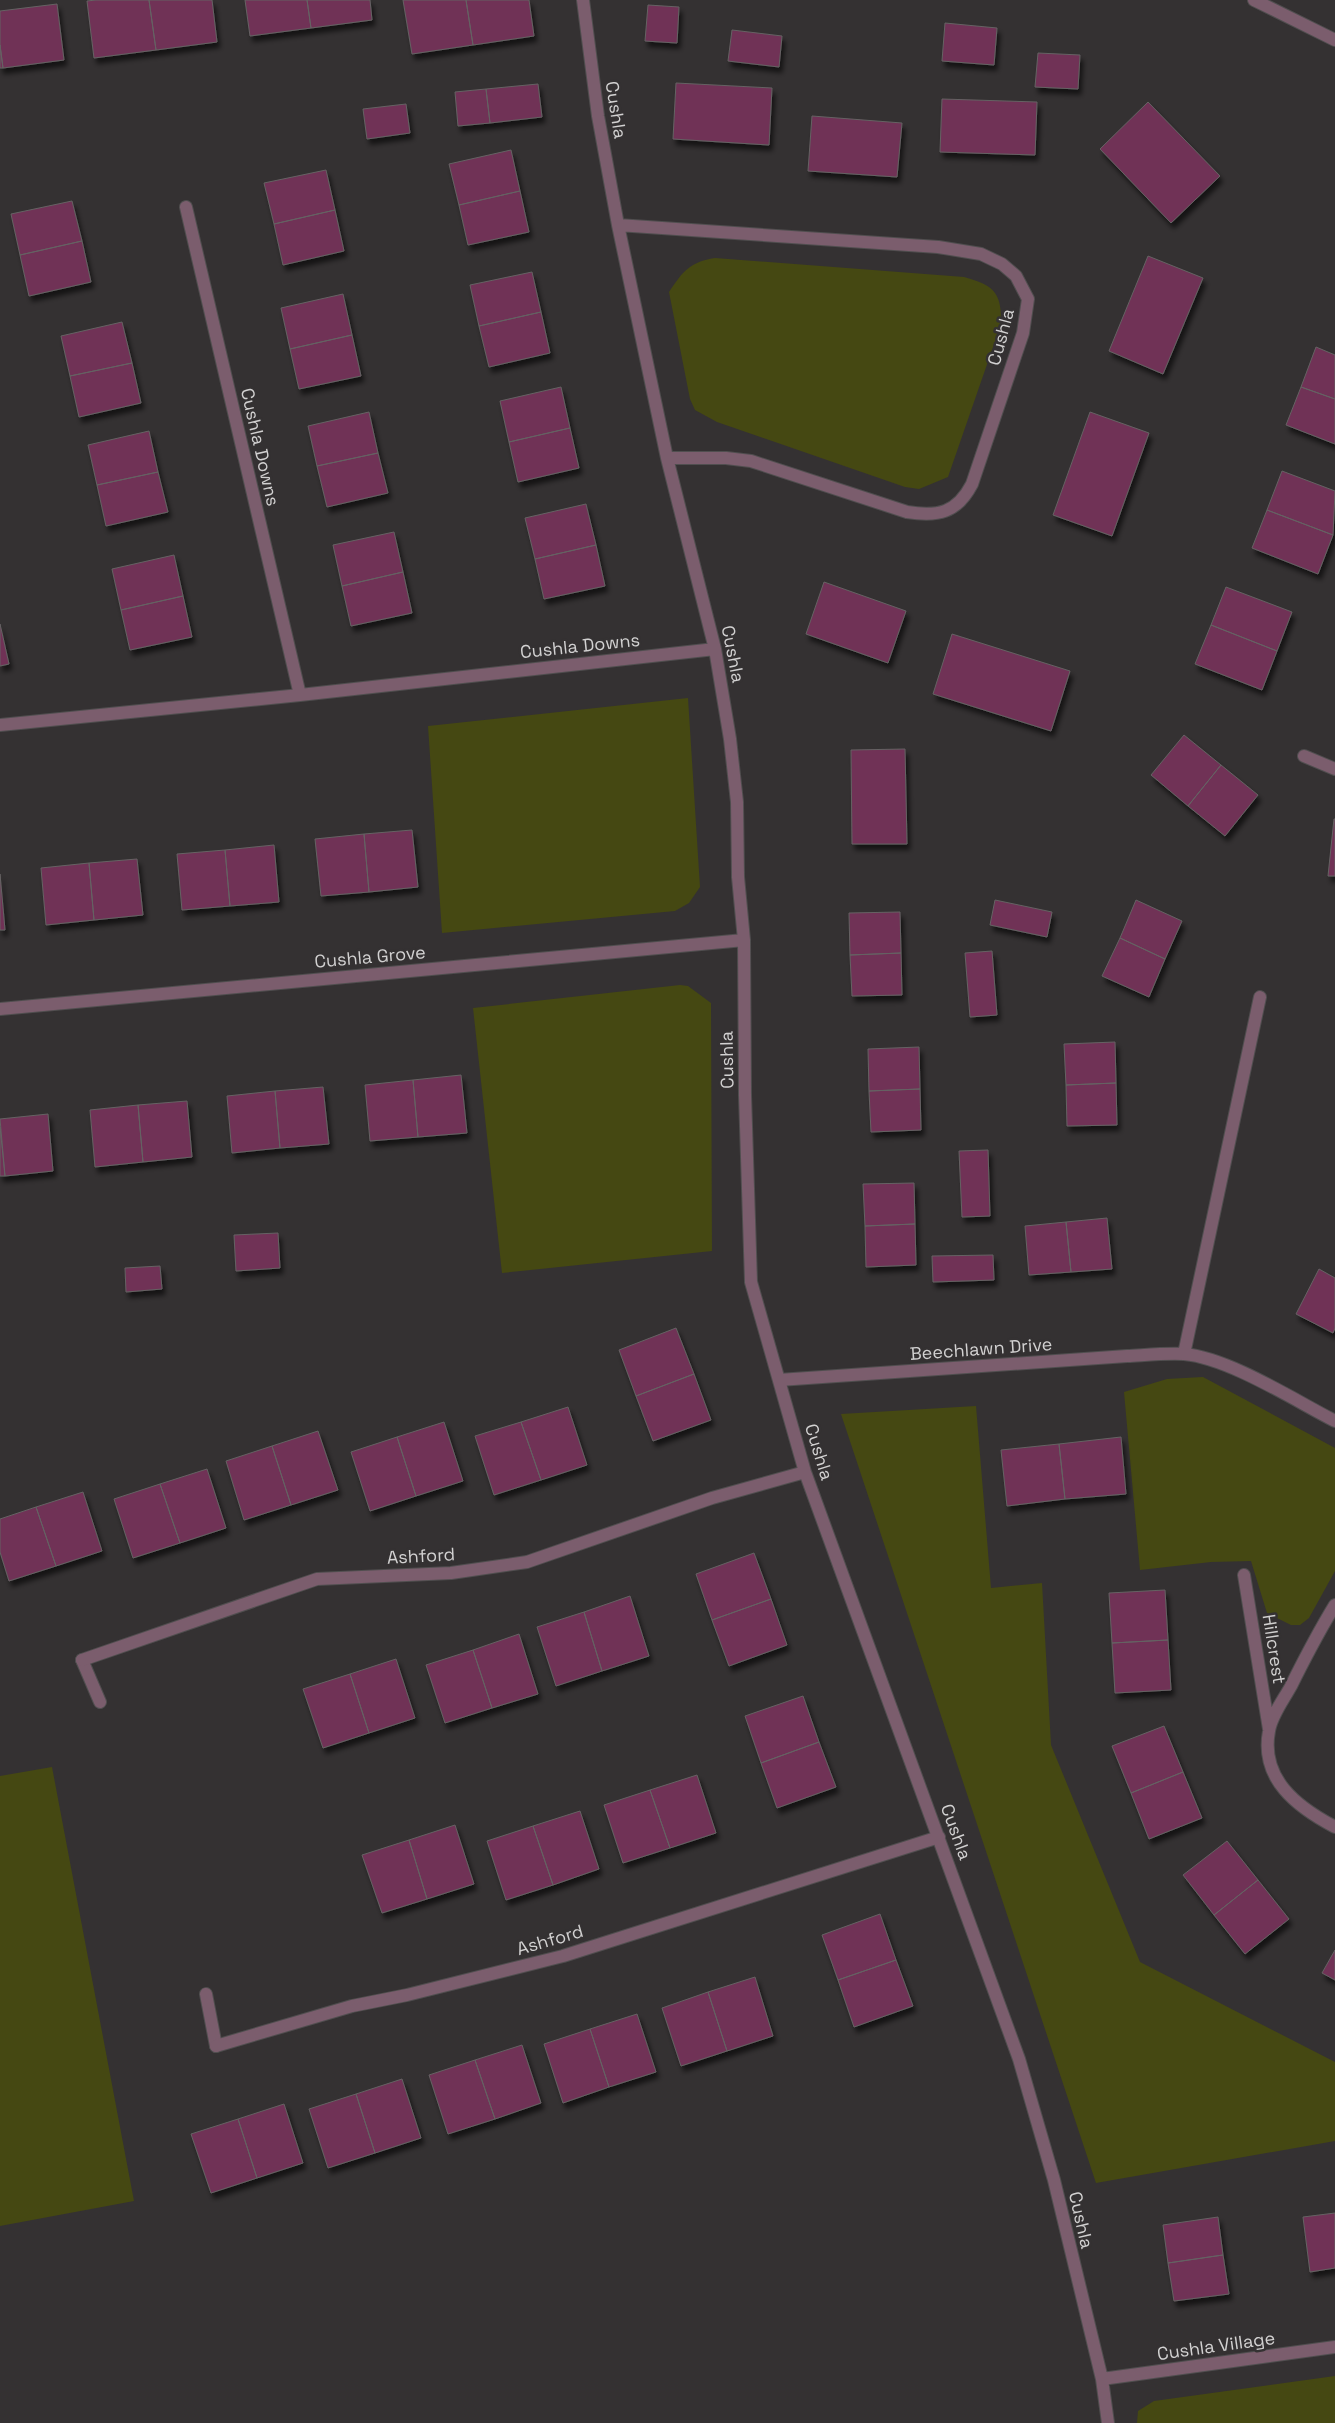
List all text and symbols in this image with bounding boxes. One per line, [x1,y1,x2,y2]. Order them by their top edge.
street label: Cushla [601,80,632,140]
street label: Cushla [982,306,1019,368]
street label: Cushla Downs [236,386,285,508]
street label: Cushla [717,623,750,684]
street label: Cushla Downs [519,628,641,663]
street label: Cushla Grove [313,940,427,973]
street label: Cushla [714,1031,739,1089]
street label: Beechlawn Drive [909,1332,1053,1365]
street label: Cushla [800,1421,839,1483]
street label: Ashford [386,1542,456,1569]
street label: Hillcrest [1258,1612,1291,1686]
street label: Cushla [936,1801,977,1863]
street label: Ashford [514,1919,586,1960]
street label: Cushla [1064,2189,1099,2251]
street label: Cushla Village [1155,2326,1276,2365]

